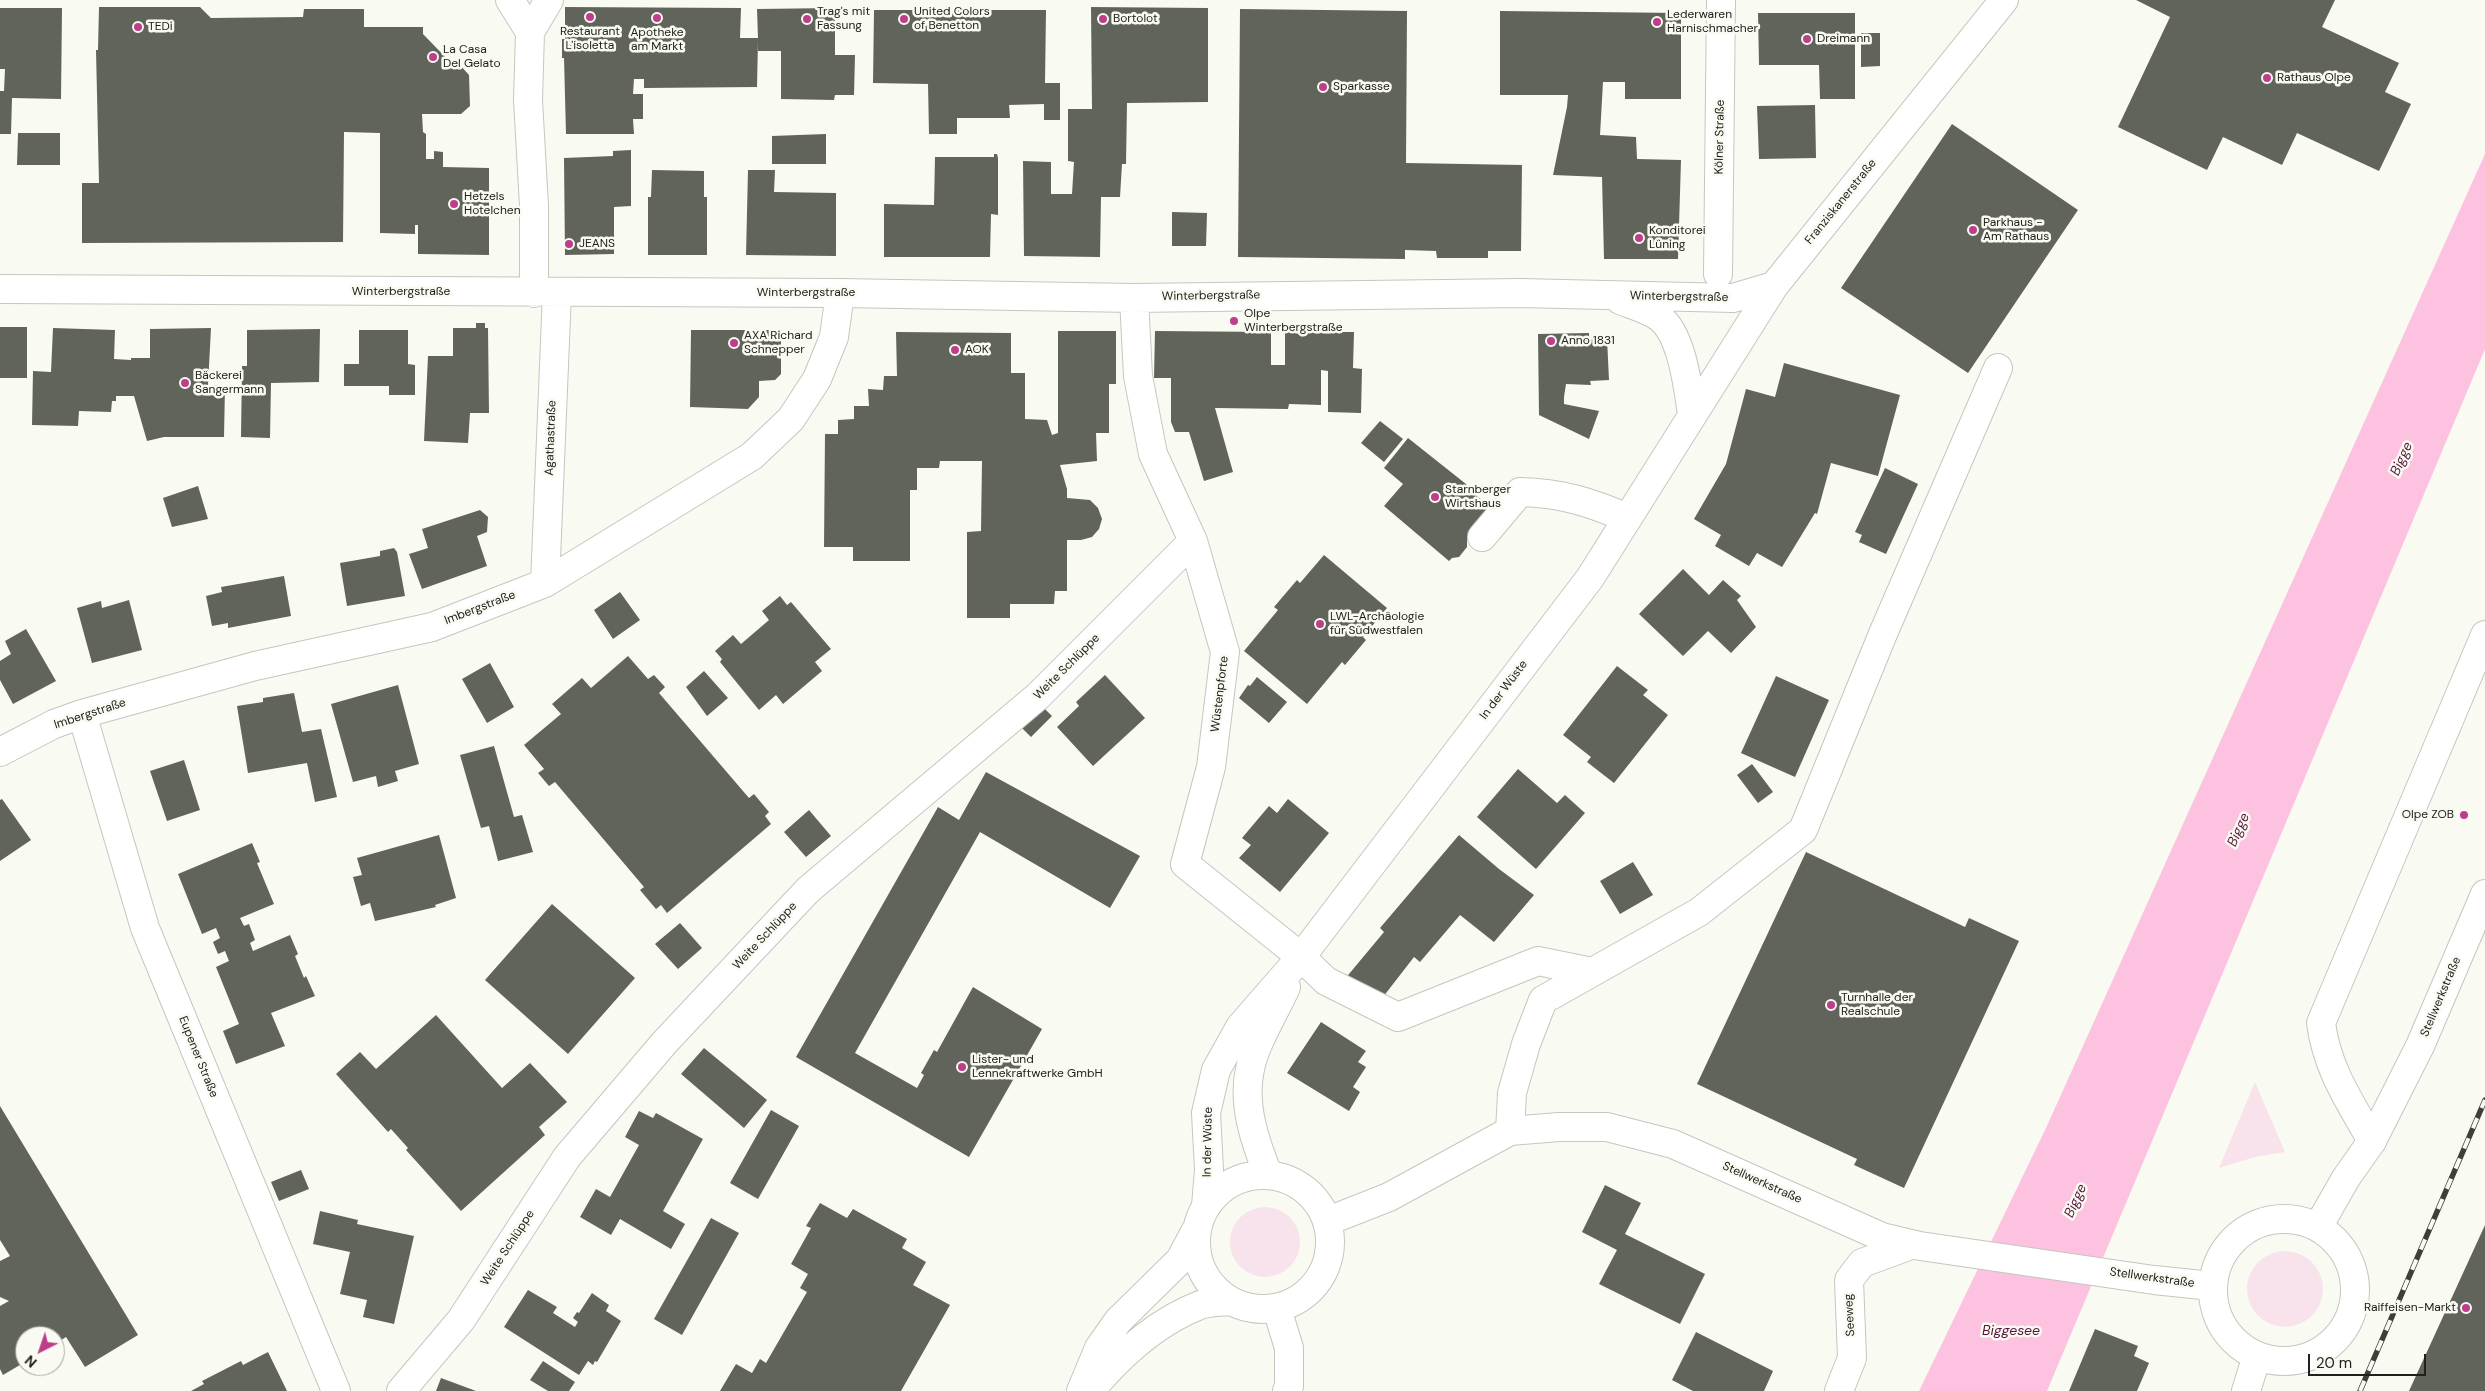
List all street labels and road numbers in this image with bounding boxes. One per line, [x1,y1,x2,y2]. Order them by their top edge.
street label: Kölner Straße [1712,99,1728,175]
street label: Franziskanerstraße [1802,157,1880,247]
street label: Winterbergstraße [352,285,450,299]
street label: Winterbergstraße [757,286,855,300]
street label: Winterbergstraße [1162,288,1260,304]
street label: Winterbergstraße [1630,289,1728,305]
street label: Agathastraße [542,400,560,476]
street label: Imbergstraße [442,588,518,628]
street label: Weite Schlüppe [1031,631,1103,703]
street label: Wüstenpforte [1208,655,1232,733]
street label: In der Wüste [1477,658,1531,722]
street label: Imbergstraße [52,696,128,732]
street label: Weite Schlüppe [730,899,800,973]
street label: Stellwerkstraße [2418,955,2464,1039]
street label: Eupener Straße [175,1014,221,1100]
street label: In der Wüste [1200,1107,1216,1177]
street label: Stellwerkstraße [1720,1159,1804,1207]
street label: Weite Schlüppe [478,1207,538,1289]
street label: Stellwerkstraße [2109,1265,2195,1291]
street label: Seeweg [1842,1293,1858,1337]

